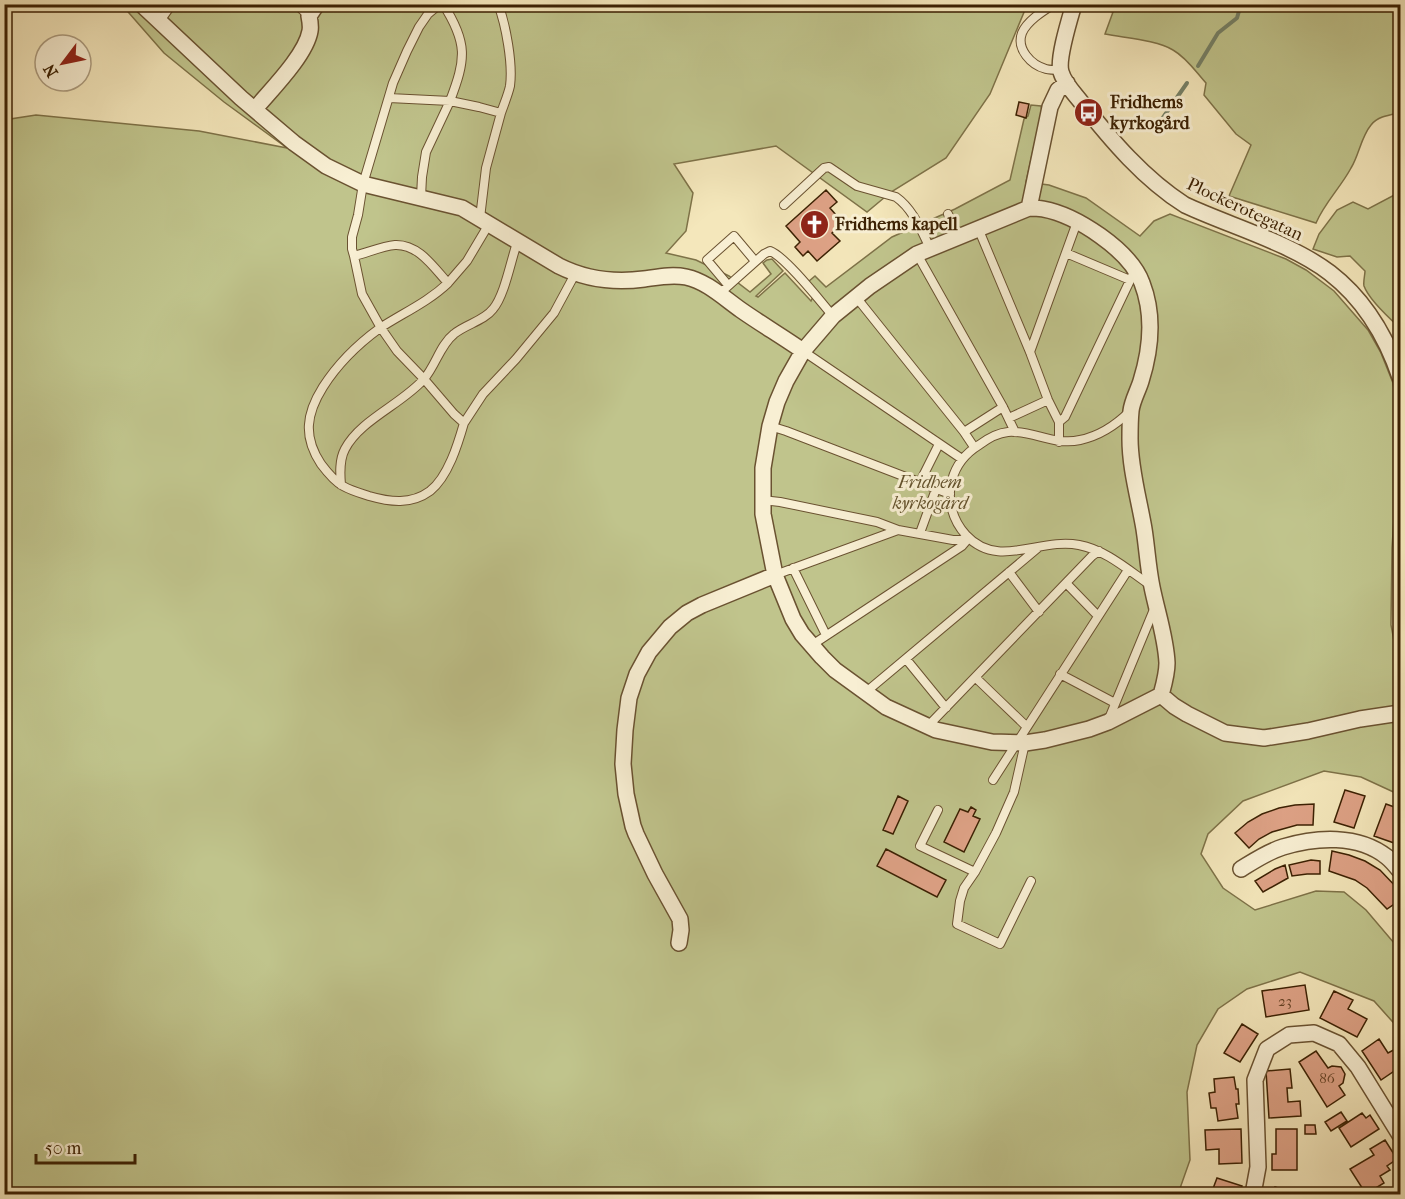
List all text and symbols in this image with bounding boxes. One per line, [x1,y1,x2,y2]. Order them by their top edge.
north arrow [33,33,93,93]
text: N [39,60,62,81]
place label: Fridhems kyrkogård [1109,92,1191,134]
bus stop icon: Fridhems kyrkogård [1073,96,1105,128]
street label: Plockerotegatan [1183,173,1307,246]
church icon: Fridhems kapell [798,208,830,240]
place label: Fridhems kapell [834,214,959,235]
park label: Fridhem kyrkogård [891,472,970,514]
house number: 23 [1278,992,1292,1010]
house number: 86 [1319,1069,1336,1087]
scale bar [36,1127,135,1165]
text: 50 m [45,1138,82,1159]

